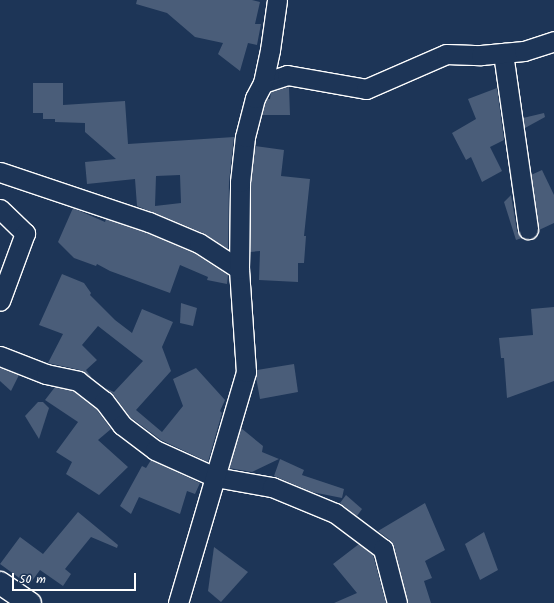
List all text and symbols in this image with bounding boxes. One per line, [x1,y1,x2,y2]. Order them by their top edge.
scale bar [14,565,138,591]
text: 50 m [19,570,46,589]

